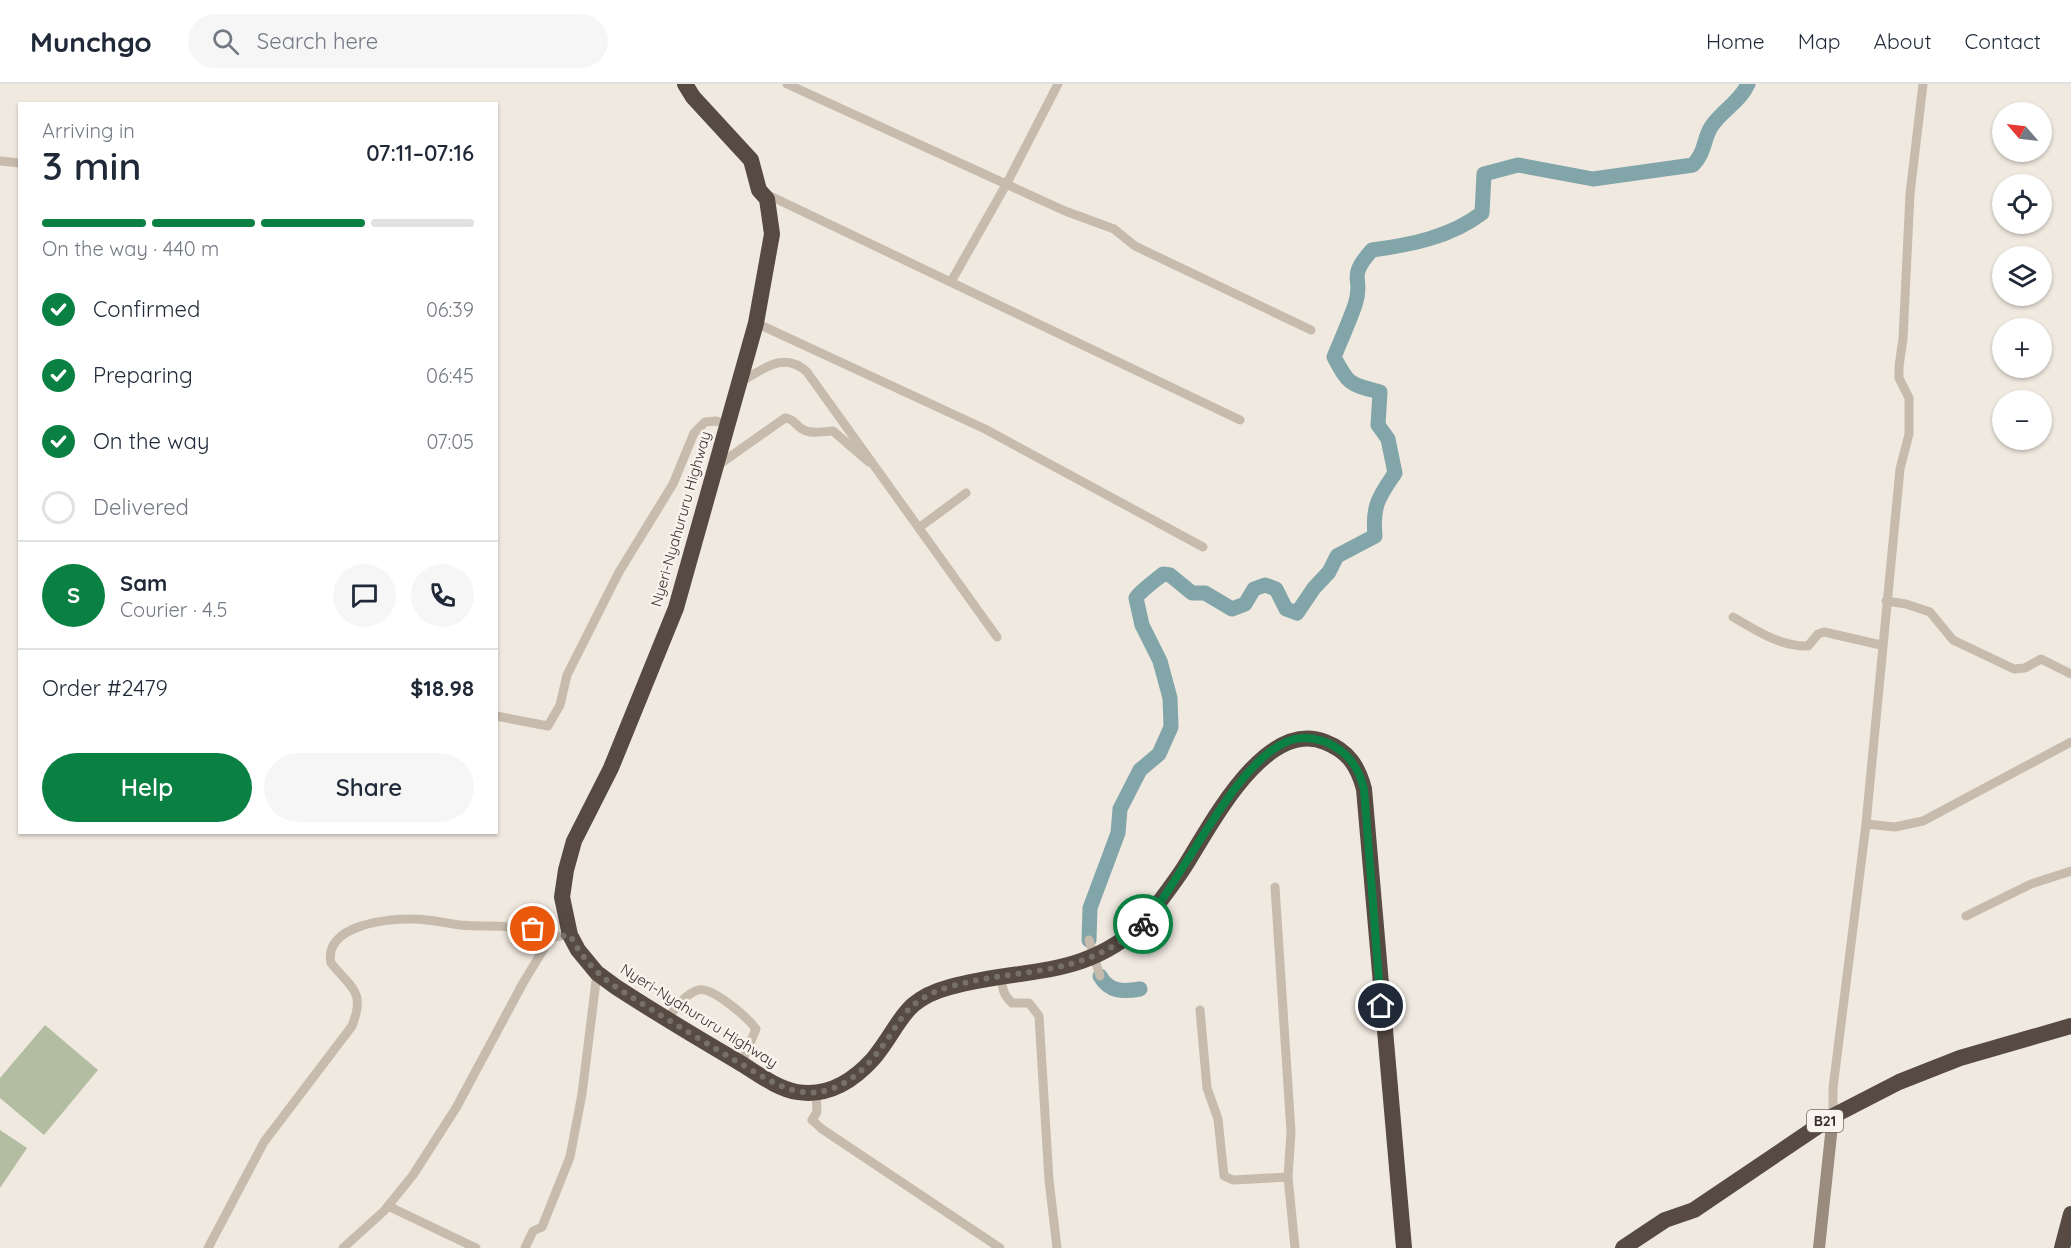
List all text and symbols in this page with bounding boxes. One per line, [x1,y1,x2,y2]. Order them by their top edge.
search box [188,14,608,68]
text: Munchgo [30,24,152,59]
icon: search [209,25,242,58]
text: Search here [257,27,378,55]
text: Home [1706,28,1765,54]
text: Map [1798,28,1841,54]
text: About [1874,28,1932,54]
text: Contact [1965,28,2041,54]
north arrow [1992,102,2052,162]
map controls [1992,102,2052,450]
text: Arriving in [42,118,135,143]
text: 07:11–07:16 [366,139,474,167]
text: 3 min [42,141,141,190]
button: locate [1992,174,2052,234]
text: On the way · 440 m [42,236,219,261]
button: layers [1992,246,2052,306]
icon: check [42,293,75,326]
text: Confirmed [93,295,200,323]
text: 06:39 [426,297,474,322]
button: + [1992,318,2052,378]
icon: check [42,359,75,392]
text: Preparing [93,361,193,389]
text: 06:45 [426,363,474,388]
button: − [1992,390,2052,450]
icon: check [42,425,75,458]
text: On the way [93,427,209,455]
text: 07:05 [426,429,474,454]
street label: Nyeri-Nyahururu Highway [646,429,715,609]
text: Delivered [93,493,189,521]
button: chat [333,564,396,627]
button: phone [411,564,474,627]
text: Sam [120,569,167,597]
text: S [67,581,80,609]
text: Courier · 4.5 [120,597,227,622]
text: Order #2479 [42,674,168,702]
text: $18.98 [410,674,474,702]
button: Help [42,753,252,822]
button: Share [264,753,474,822]
courier [1113,894,1173,954]
pin [507,903,558,954]
icon: bike [1127,908,1160,941]
icon: bag [516,912,549,945]
street label: Nyeri-Nyahururu Highway [617,959,781,1072]
pin [1355,980,1406,1031]
icon: home [1364,989,1397,1022]
road number: B21 [1807,1110,1843,1132]

